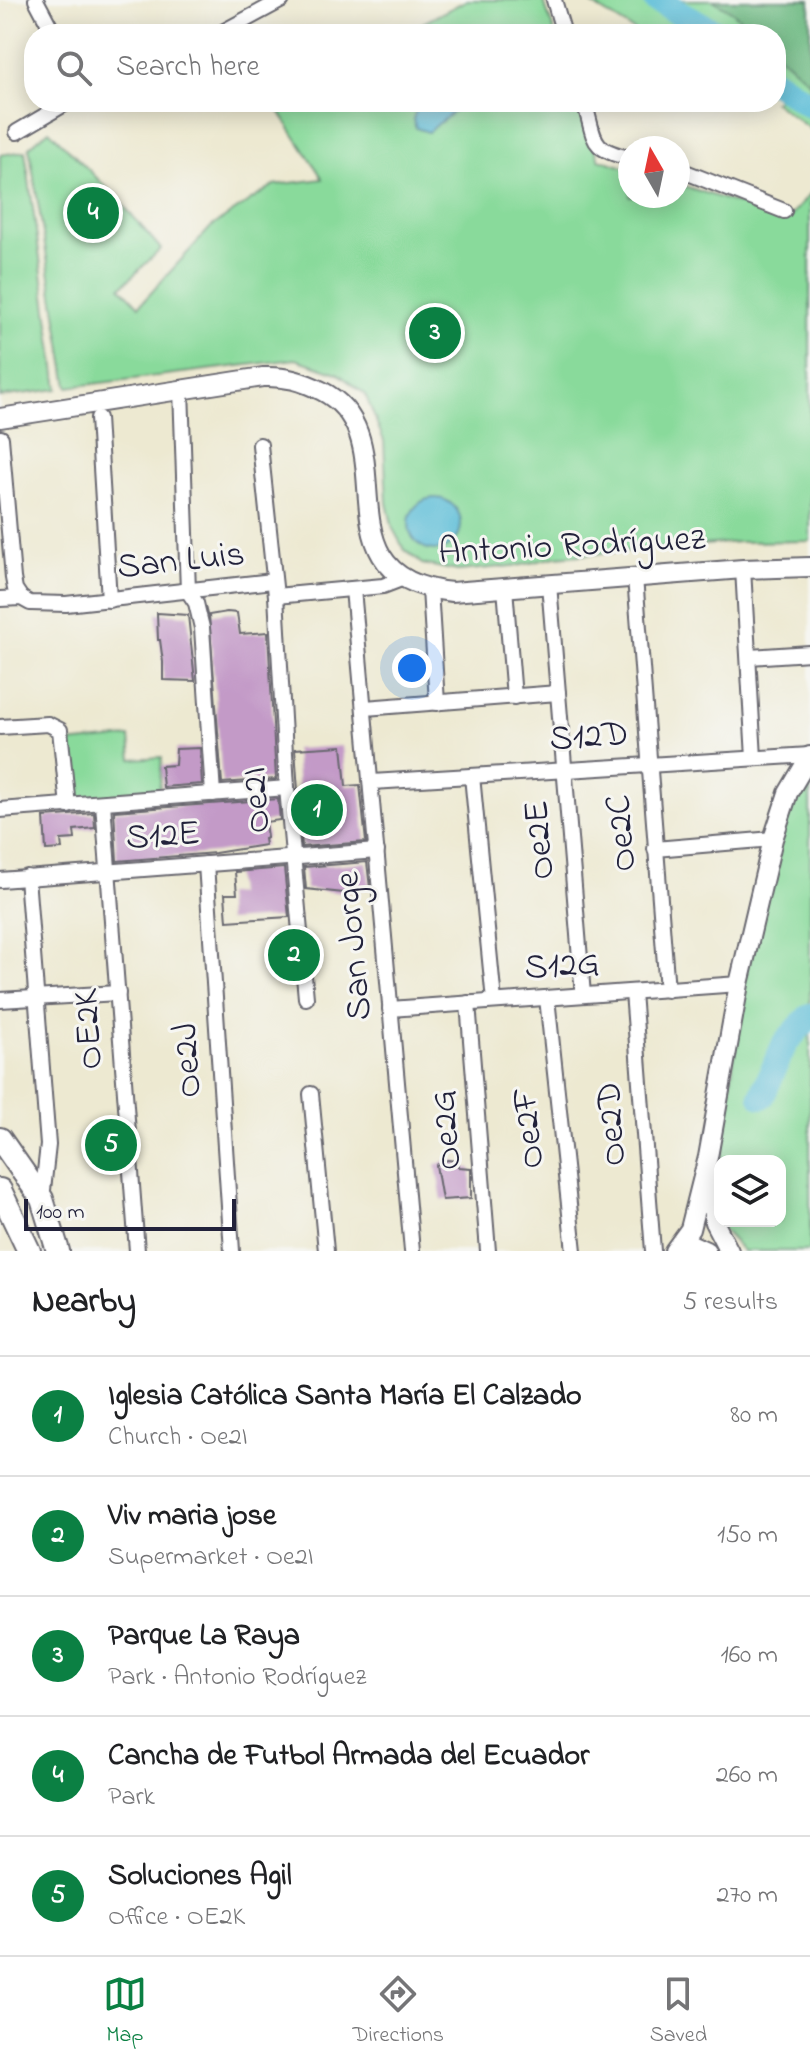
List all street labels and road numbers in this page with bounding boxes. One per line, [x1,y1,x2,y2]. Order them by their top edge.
street label: Antonio Rodríguez [437,513,708,580]
street label: San Luis [115,529,247,595]
street label: S12D [548,709,630,767]
street label: Oe2I [229,765,287,835]
street label: Oe2C [593,792,653,874]
street label: Oe2E [511,798,571,882]
street label: S12E [124,808,202,866]
street label: San Jorge [322,869,388,1023]
street label: S12G [523,938,601,996]
street label: OE2K [61,986,119,1071]
street label: Oe2J [160,1021,218,1099]
street label: Oe2D [584,1080,642,1168]
street label: Oe2F [499,1085,561,1171]
street label: Oe2G [418,1088,478,1172]

